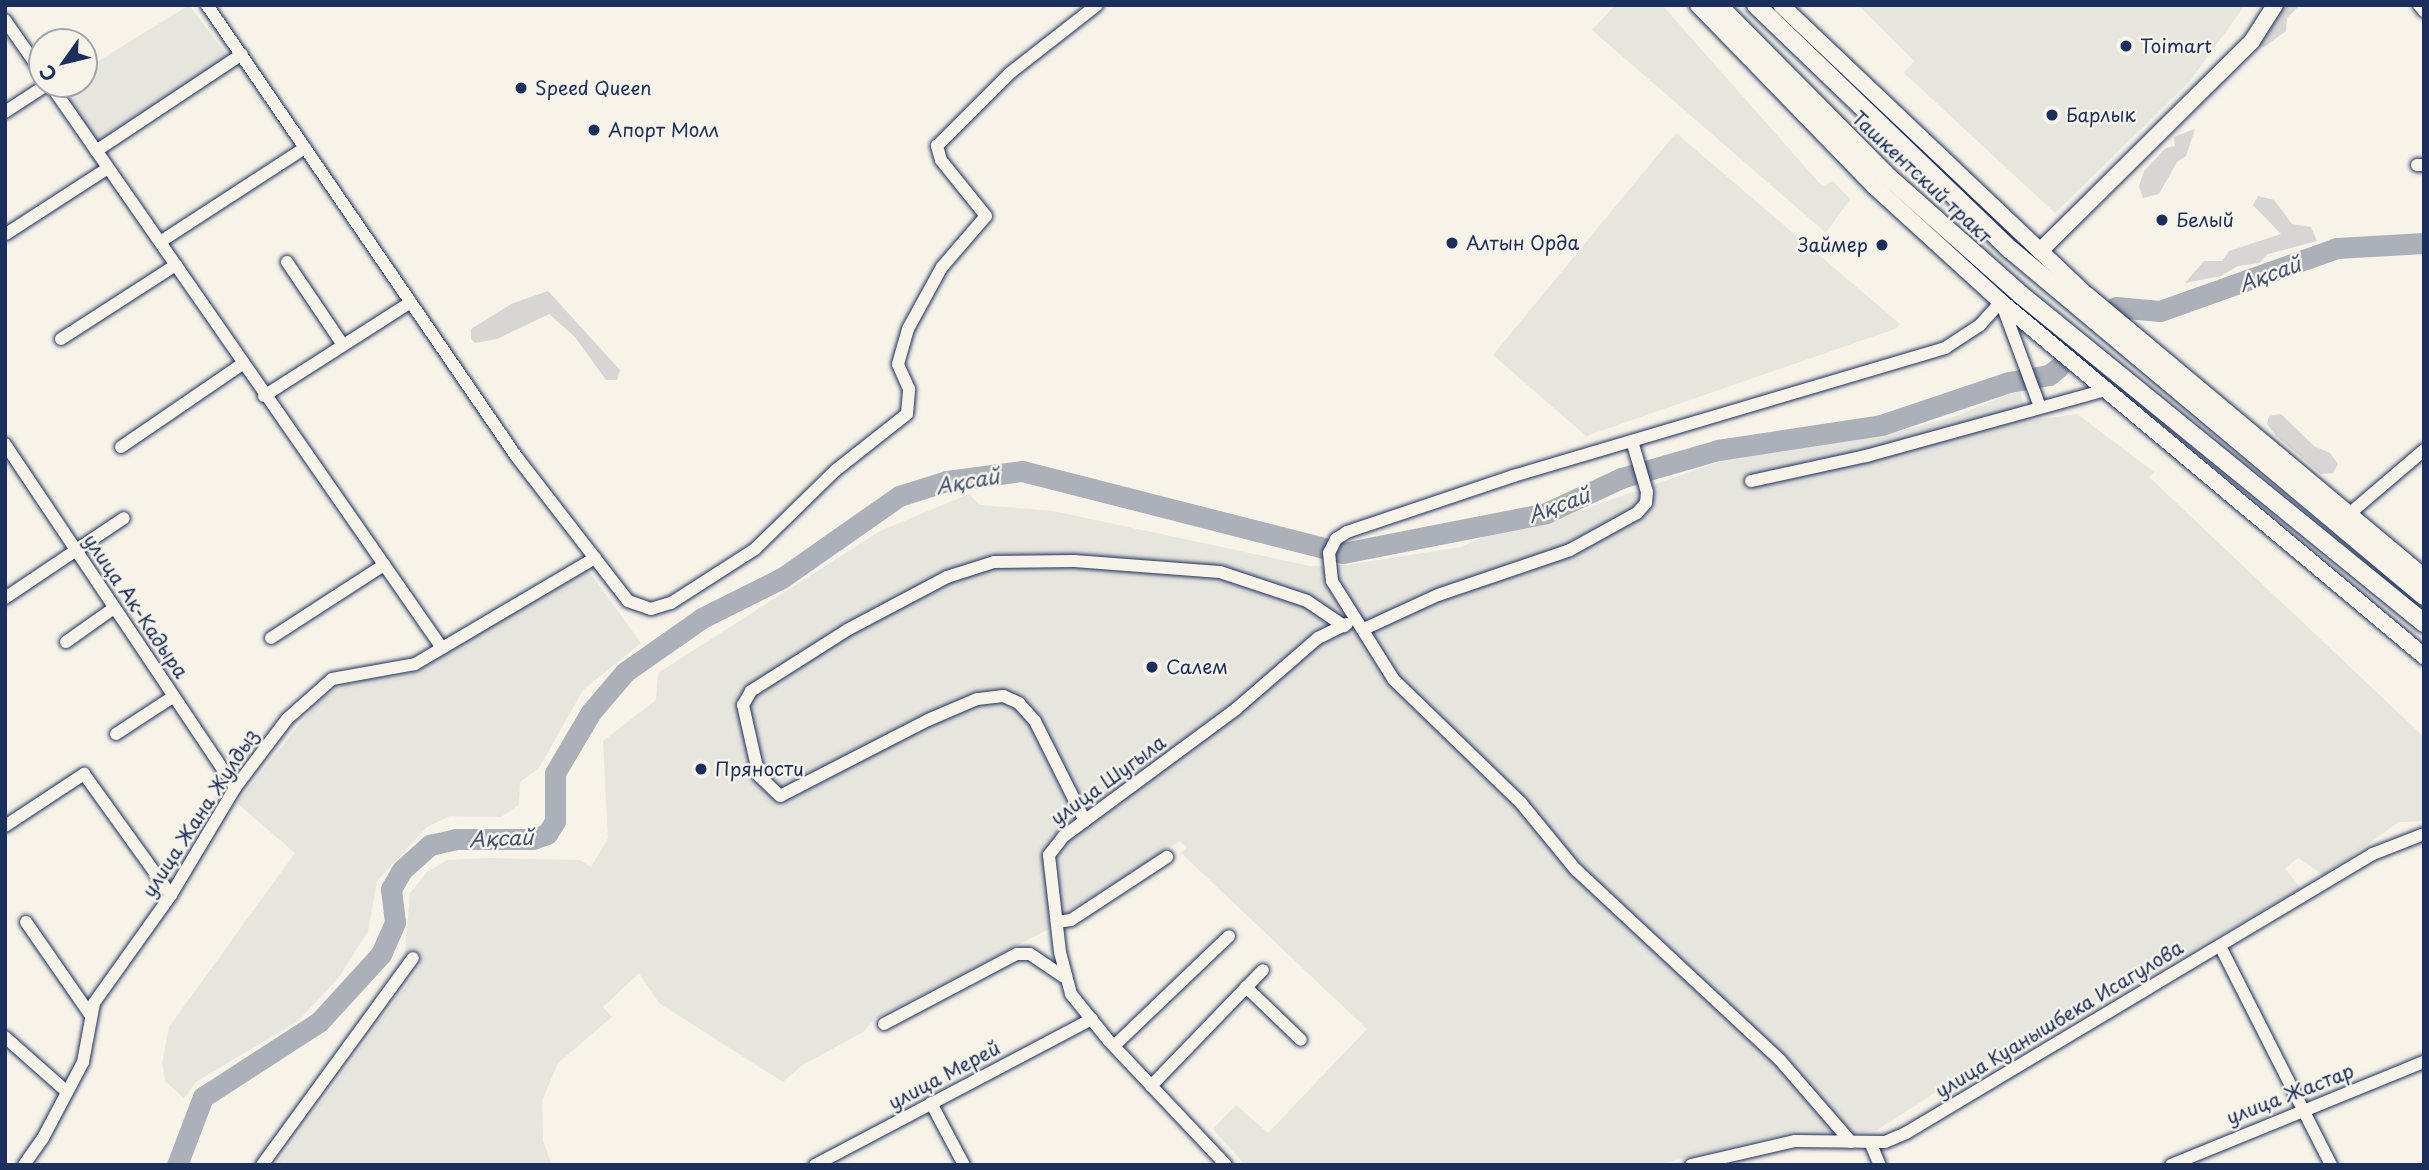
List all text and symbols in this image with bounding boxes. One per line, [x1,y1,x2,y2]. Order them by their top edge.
north arrow [28,28,98,98]
place label: Toimart [2140,35,2212,57]
marker: Toimart [2118,38,2134,54]
text: С [32,60,63,87]
place label: Speed Queen [535,77,655,99]
marker: Speed Queen [513,80,529,96]
place label: Барлык [2066,104,2136,126]
street label: Ташкентский тракт [1847,106,1997,248]
marker: Барлык [2044,107,2060,123]
place label: Апорт Молл [608,119,719,141]
marker: Апорт Молл [586,122,602,138]
place label: Белый [2176,209,2234,231]
marker: Белый [2154,212,2170,228]
place label: Алтын Орда [1466,232,1580,254]
place label: Займер [1798,234,1868,256]
marker: Алтын Орда [1444,235,1460,251]
marker: Займер [1874,237,1890,253]
water label: Ақсай [2235,250,2303,296]
water label: Ақсай [933,462,1001,498]
water label: Ақсай [1524,481,1592,527]
street label: улица Ак-Кадыра [79,529,193,683]
place label: Салем [1166,656,1228,678]
marker: Салем [1144,659,1160,675]
street label: улица Жана Жулдыз [137,724,263,902]
street label: улица Шугыла [1045,730,1171,830]
place label: Пряности [715,758,804,780]
marker: Пряности [693,761,709,777]
water label: Ақсай [469,823,533,851]
street label: улица Куанышбека Исагулова [1930,935,2188,1103]
street label: улица Мерей [884,1036,1004,1114]
street label: улица Жастар [2223,1059,2357,1129]

